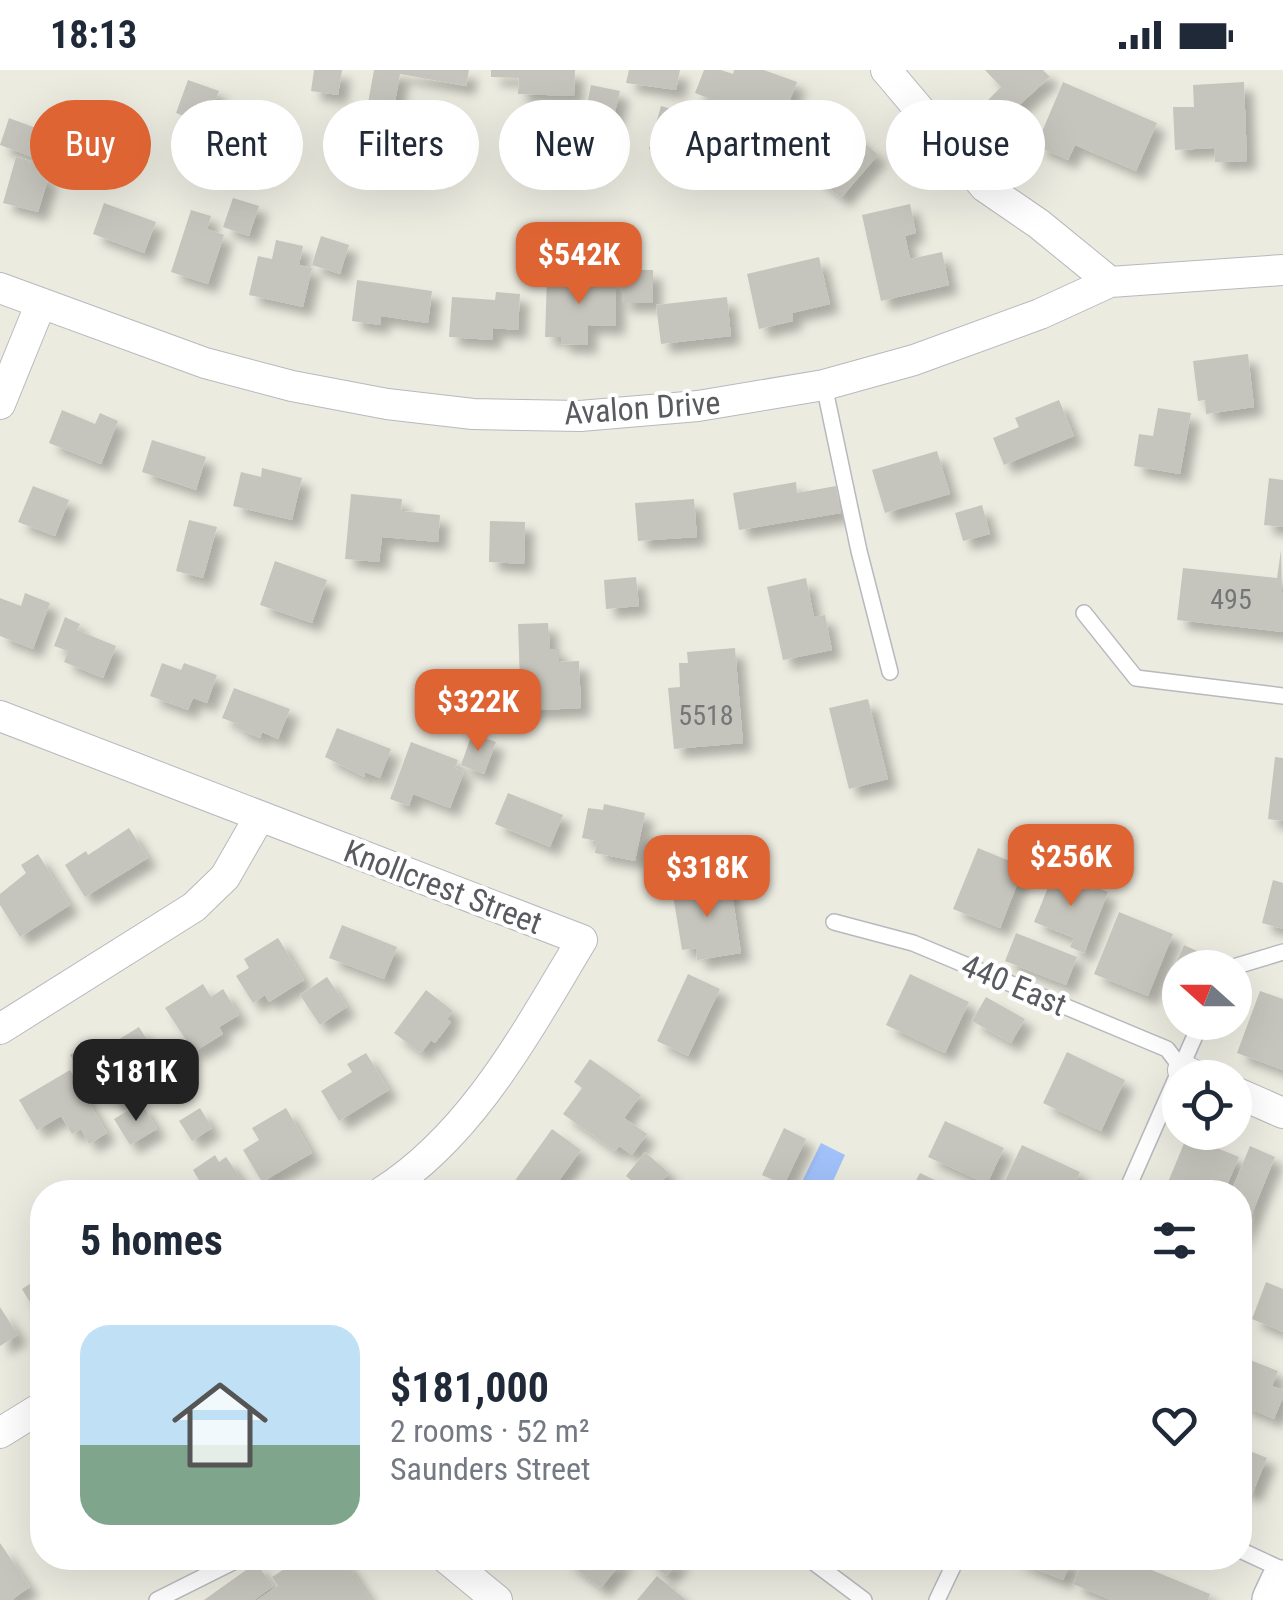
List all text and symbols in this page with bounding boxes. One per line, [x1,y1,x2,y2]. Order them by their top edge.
text: 18:13 [50,13,137,57]
chip: Buy [30,100,151,190]
chip: Rent [171,100,303,190]
chip: Filters [323,100,479,190]
chip: New [499,100,630,190]
chip: Apartment [650,100,866,190]
chip: House [886,100,1045,190]
pin: $542K [509,222,649,307]
text: $542K [538,235,620,273]
street label: Avalon Drive [563,384,721,432]
house number: 495 [1210,583,1252,616]
pin: $322K [408,669,548,754]
text: $322K [437,682,519,720]
house number: 5518 [678,699,734,732]
pin: $256K [1001,824,1141,909]
street label: Knollcrest Street [339,832,547,942]
pin: $318K [637,835,777,920]
text: $256K [1030,837,1112,875]
text: $318K [666,848,748,886]
street label: 440 East [956,946,1072,1024]
north arrow [1162,950,1252,1040]
map controls [1162,950,1252,1150]
pin: $181K [66,1039,206,1124]
text: $181K [95,1052,177,1090]
button: locate [1162,1060,1252,1150]
icon: filters [1147,1213,1202,1268]
text: 5 homes [80,1216,223,1265]
text: $181,000 [390,1363,549,1412]
icon: home [160,1365,280,1485]
icon: heart [1147,1398,1202,1453]
text: 2 rooms · 52 m² [390,1412,589,1450]
text: Saunders Street [390,1450,590,1488]

